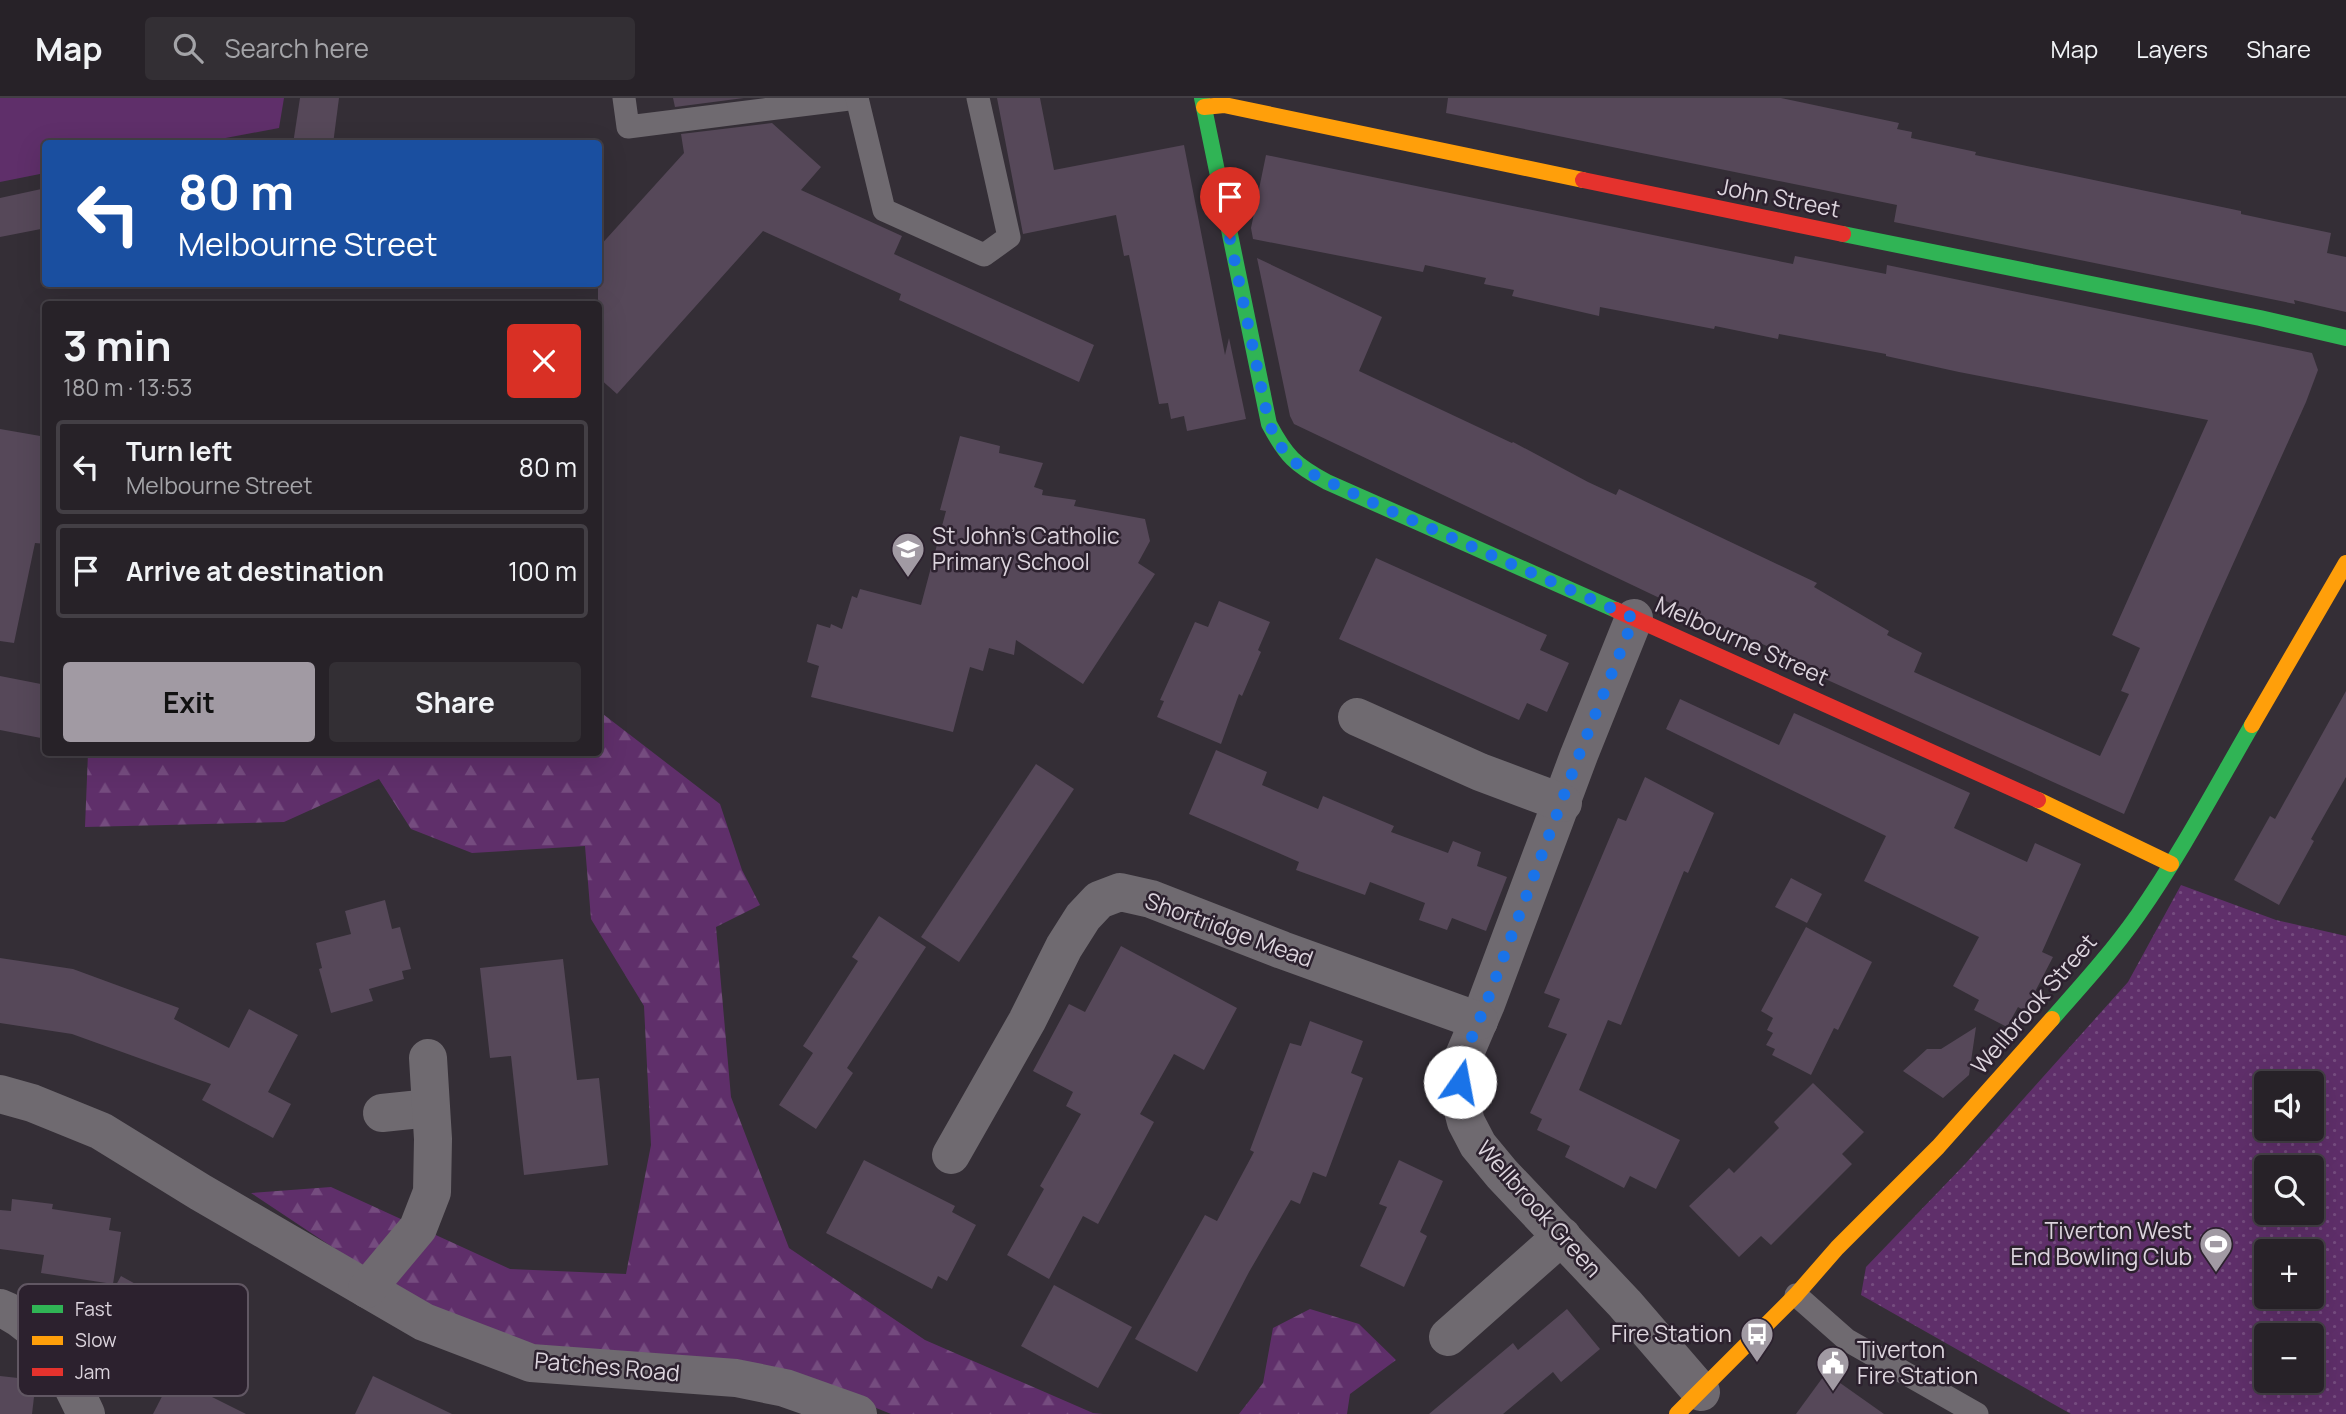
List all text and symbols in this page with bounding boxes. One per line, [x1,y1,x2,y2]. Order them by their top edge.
search box [145,17,635,80]
text: Map [35,26,103,71]
icon: search [169,29,207,67]
text: Search here [225,30,369,66]
text: Map [2051,32,2098,65]
text: Layers [2136,32,2208,65]
text: Share [2246,32,2311,65]
text: 80 m [178,158,294,225]
pin [1200,167,1260,239]
icon: left [63,168,154,259]
street label: John Street [1715,170,1843,225]
icon: arrive [1211,178,1249,216]
text: Melbourne Street [178,222,437,266]
text: 3 min [63,316,172,374]
button: close [507,324,581,398]
text: 180 m · 13:53 [63,371,192,403]
text: Turn left [126,433,233,469]
icon: left [67,448,105,486]
text: 80 m [519,449,577,485]
text: Melbourne Street [126,469,313,501]
place label: St John's Catholic Primary School [932,519,1120,577]
school or university icon: St John's Catholic Primary School [889,530,927,579]
icon: arrive [67,552,105,590]
text: Arrive at destination [126,553,384,589]
text: 100 m [508,553,577,589]
street label: Melbourne Street [1651,588,1834,693]
button: Exit [63,662,315,742]
button: Share [329,662,581,742]
street label: Shortridge Mead [1141,884,1318,974]
street label: Wellbrook Street [1963,926,2103,1081]
position arrow [1423,1045,1497,1119]
map controls [2254,1071,2324,1393]
button: sound [2254,1071,2324,1141]
street label: Wellbrook Green [1470,1133,1610,1284]
button: search [2254,1155,2324,1225]
place label: Tiverton West End Bowling Club [2010,1214,2192,1272]
sports icon: Tiverton West End Bowling Club [2197,1225,2235,1274]
button: + [2254,1239,2324,1309]
legend [18,1284,248,1396]
text: Fast [75,1296,112,1322]
bus stop icon: Fire Station [1738,1315,1776,1364]
place label: Fire Station [1611,1317,1732,1349]
button: − [2254,1323,2324,1393]
text: Slow [75,1327,117,1353]
place label: Tiverton Fire Station [1857,1333,1978,1391]
street label: Patches Road [533,1344,681,1388]
public building icon: Tiverton Fire Station [1814,1344,1852,1393]
text: Jam [75,1359,110,1385]

